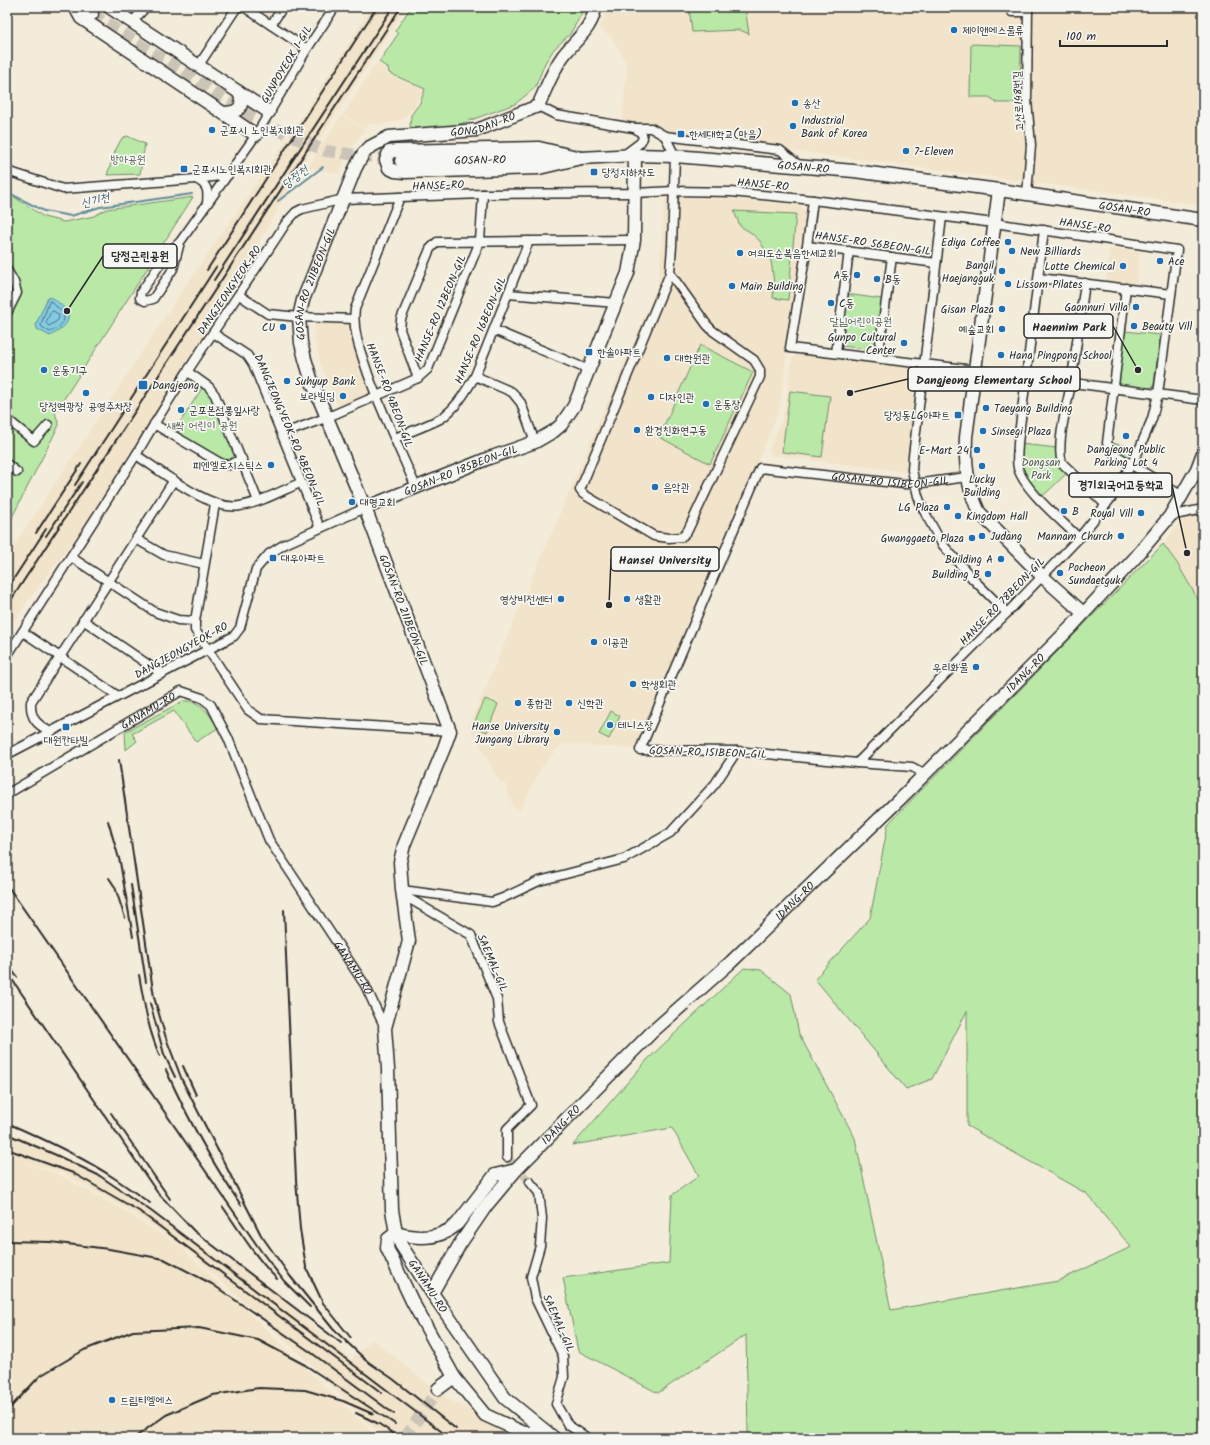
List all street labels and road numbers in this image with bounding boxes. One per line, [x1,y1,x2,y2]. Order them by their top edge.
street label: GUNPOYEOK 1-GIL [256,22,317,107]
street label: 고산로148번길 [1008,70,1030,132]
street label: GONGDAN-RO [450,108,519,142]
street label: GOSAN-RO [454,151,506,170]
street label: GOSAN-RO [777,157,830,179]
street label: HANSE-RO [736,174,790,196]
street label: HANSE-RO [412,176,465,196]
street label: GOSAN-RO [1098,197,1152,222]
street label: HANSE-RO [1058,213,1112,239]
street label: GOSAN-RO 211BEON-GIL [291,225,341,341]
street label: HANSE-RO 56BEON-GIL [814,227,932,261]
street label: DANGJEONGYEOK-RO [193,242,267,339]
street label: HANSE-RO 12BEON-GIL [410,252,472,365]
street label: HANSE-RO 16BEON-GIL [450,274,512,387]
street label: HANSE-RO 4BEON-GIL [361,340,417,451]
street label: DANGJEONGYEOK-RO 4BEON-GIL [249,351,329,509]
street label: GOSAN-RO 185BEON-GIL [401,441,520,501]
street label: GOSAN-RO 151BEON-GIL [831,468,950,494]
street label: GOSAN-RO 211BEON-GIL [373,552,433,669]
street label: HANSE-RO 78BEON-GIL [956,553,1050,650]
street label: DANGJEONGYEOK-RO [131,618,232,684]
street label: IDANG-RO [1002,650,1050,698]
street label: GANAMU-RO [118,688,180,735]
street label: GOSAN-RO 151BEON-GIL [649,742,767,764]
street label: IDANG-RO [771,877,820,925]
street label: SAEMAL-GIL [472,932,512,995]
street label: GANAMU-RO [328,938,377,998]
street label: IDANG-RO [538,1101,585,1149]
street label: GANAMU-RO [403,1256,451,1317]
street label: SAEMAL-GIL [537,1292,579,1355]

